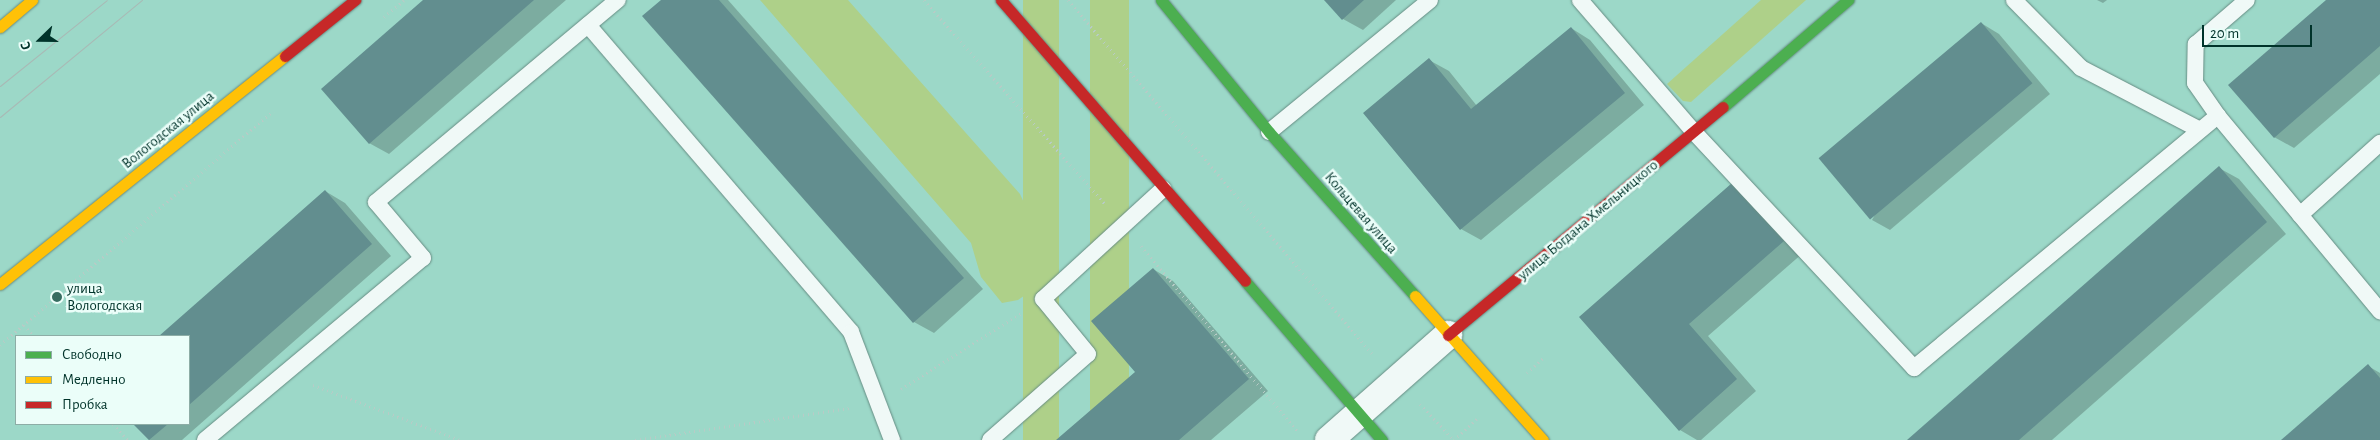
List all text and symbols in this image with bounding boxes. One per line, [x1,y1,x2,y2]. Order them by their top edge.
north arrow [15,15,65,65]
scale bar [2205,15,2315,47]
text: 20 m [2210,26,2239,41]
text: С [18,39,34,52]
street label: Вологодская улица [118,87,218,173]
street label: улица Богдана Хмельницкого [1514,156,1662,284]
street label: Кольцевая улица [1321,168,1401,258]
place label: улица Вологодская [67,279,142,314]
marker: улица Вологодская [51,291,63,303]
legend [15,335,190,425]
text: Свободно [62,347,122,362]
text: Медленно [62,372,126,387]
text: Пробка [62,397,108,412]

